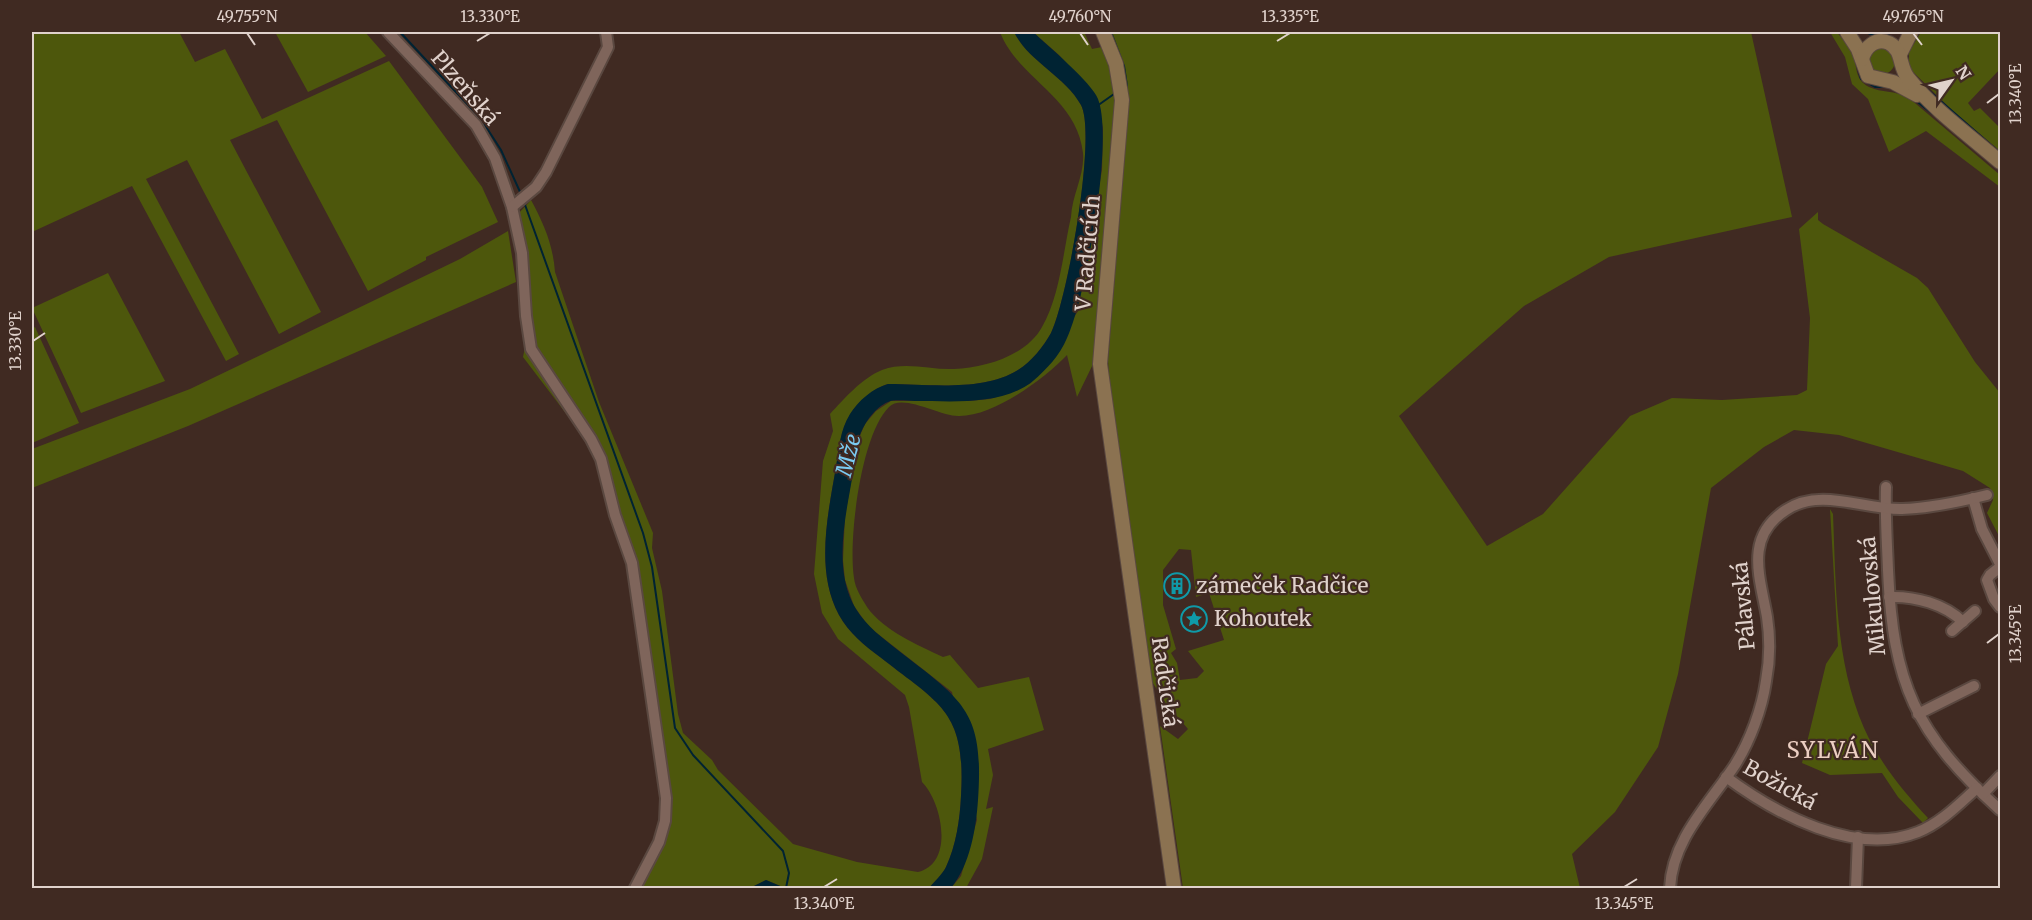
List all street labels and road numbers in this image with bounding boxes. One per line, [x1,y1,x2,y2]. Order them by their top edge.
street label: Plzeňská [425,45,505,131]
street label: V Radčicích [1069,194,1106,313]
street label: Mikulovská [1854,536,1891,656]
street label: Pálavská [1726,561,1761,651]
street label: Radčická [1146,635,1185,729]
street label: Božická [1739,753,1822,816]

